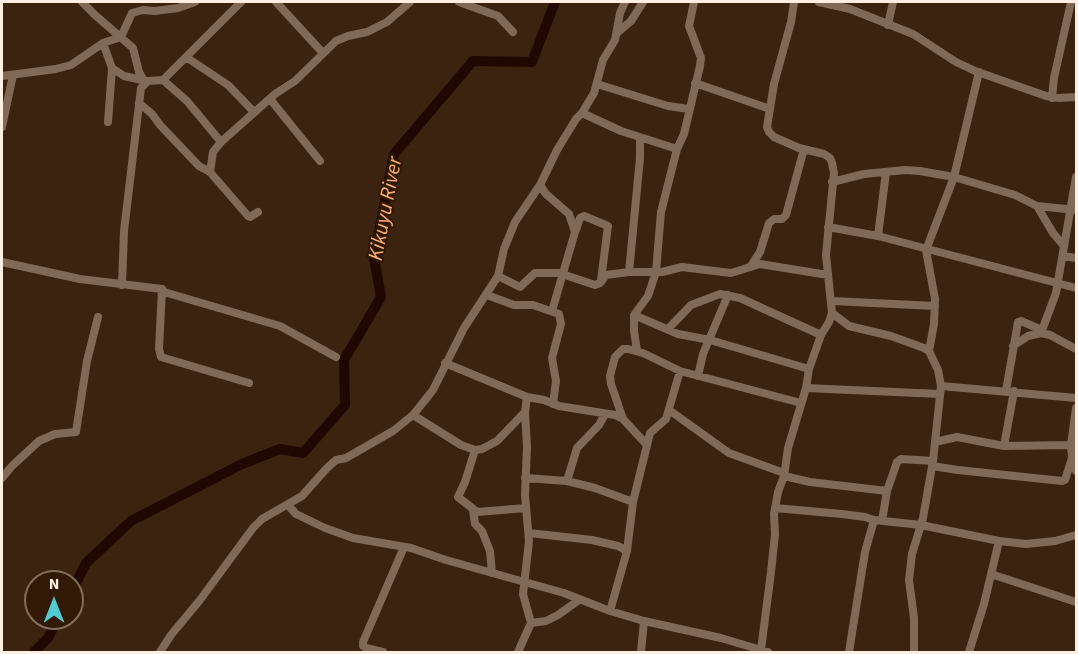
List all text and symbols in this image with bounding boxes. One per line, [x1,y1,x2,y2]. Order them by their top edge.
water label: Kikuyu River [365,155,409,263]
north arrow [24,570,84,630]
text: N [49,573,59,595]

